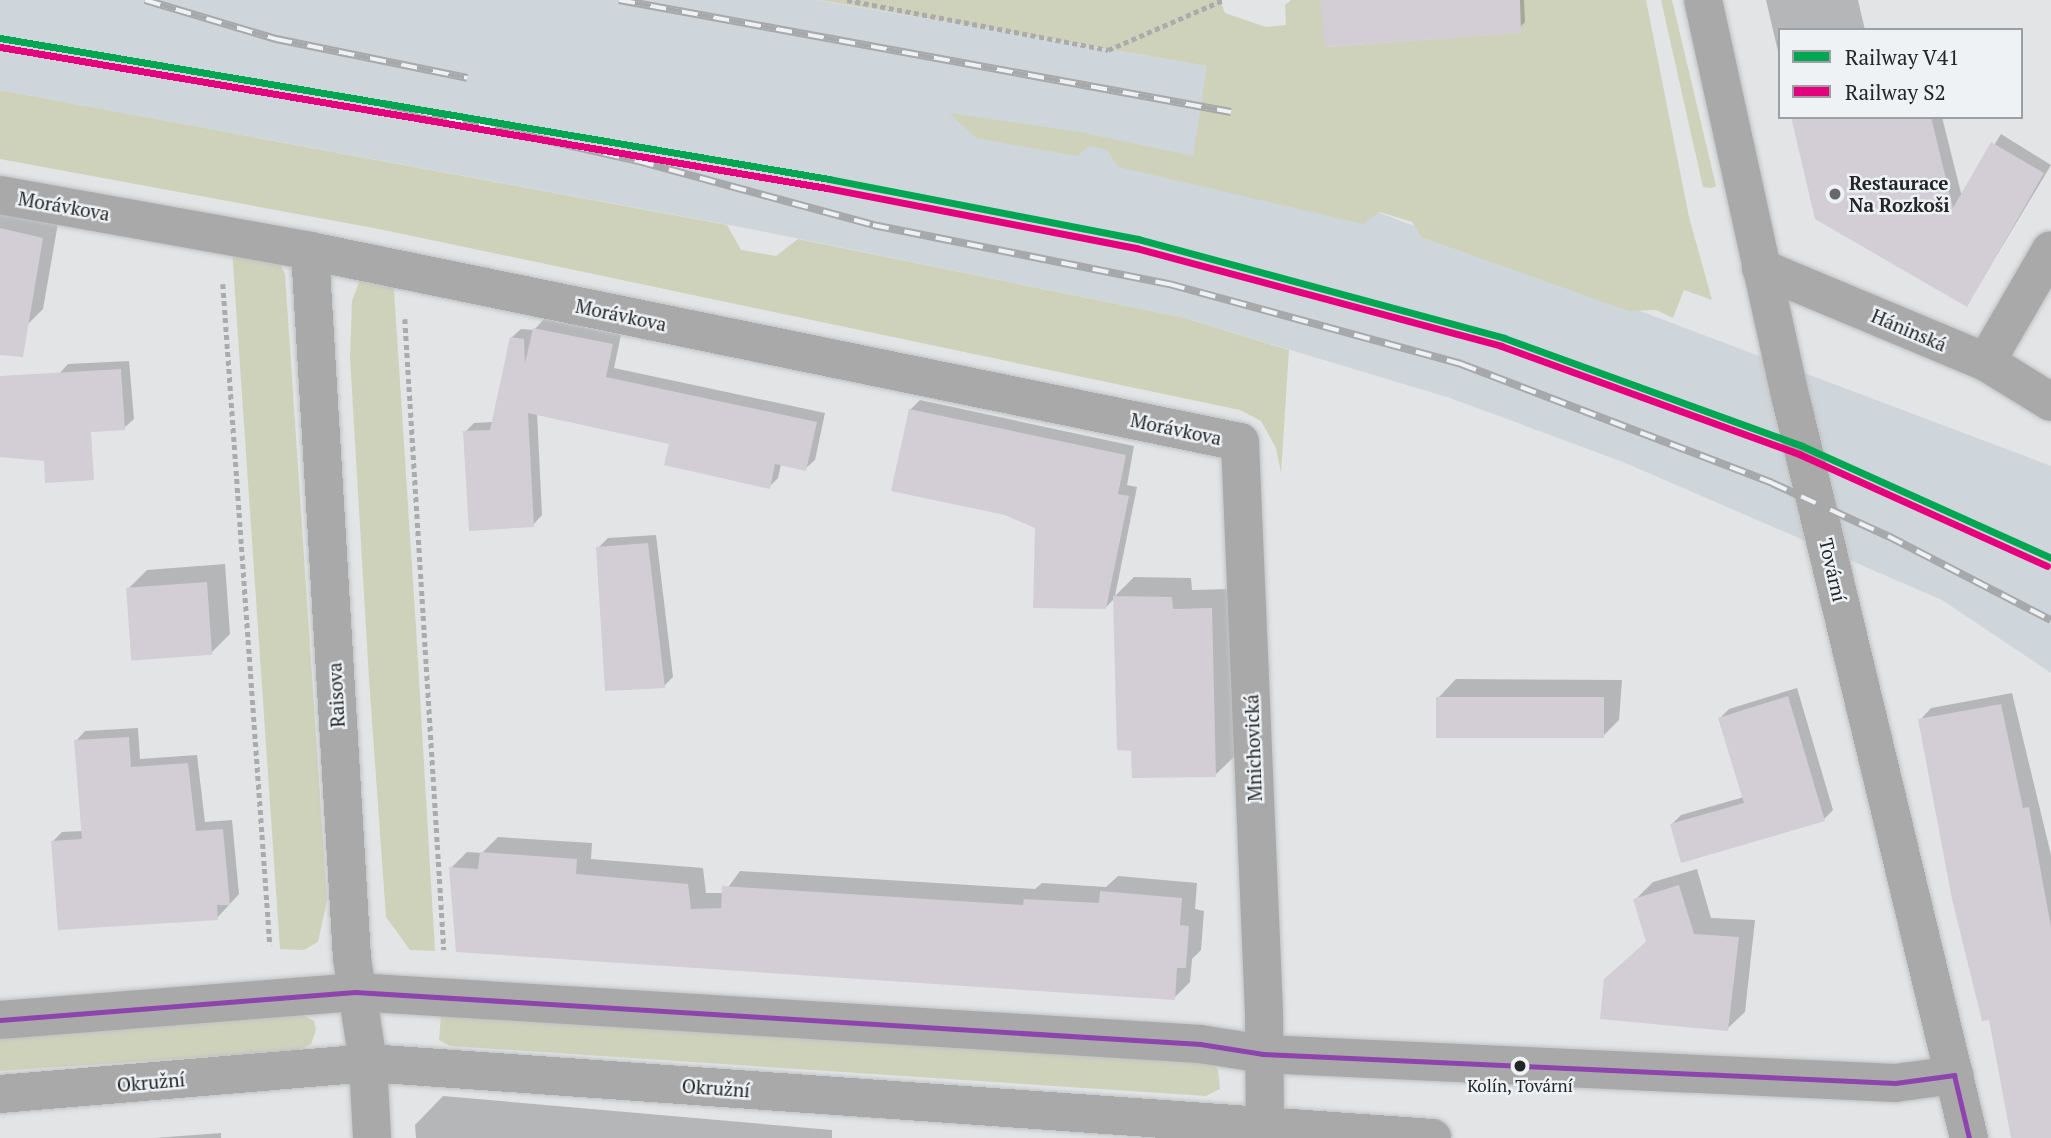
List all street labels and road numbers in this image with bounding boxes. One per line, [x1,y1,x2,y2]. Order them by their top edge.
street label: Morávkova [16,187,112,225]
street label: Morávkova [573,294,669,336]
street label: Háninská [1868,304,1950,356]
street label: Morávkova [1128,408,1224,450]
street label: Tovární [1815,536,1851,604]
street label: Raisova [323,662,349,728]
street label: Mnichovická [1240,694,1266,802]
street label: Okružní [116,1068,186,1096]
street label: Okružní [681,1074,751,1102]

